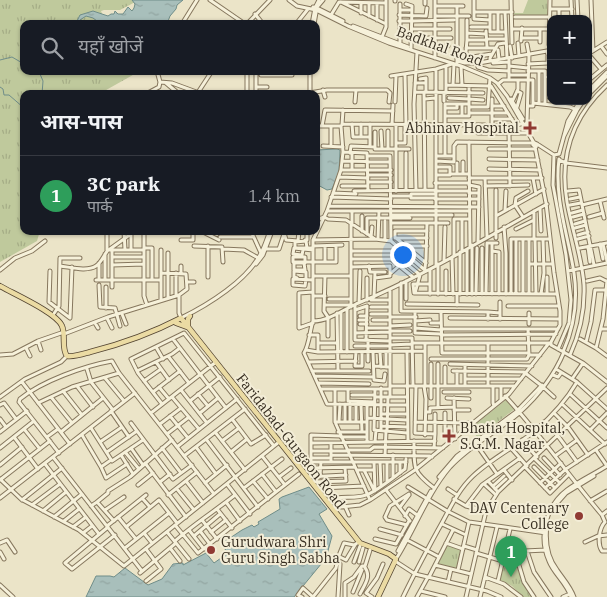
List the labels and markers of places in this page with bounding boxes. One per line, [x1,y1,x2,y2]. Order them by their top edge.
place label: Abhinav Hospital [405,119,519,137]
marker: Abhinav Hospital [523,121,537,135]
place label: Bhatia Hospital, S.G.M. Nagar [460,419,565,453]
marker: Bhatia Hospital, S.G.M. Nagar [442,429,456,443]
place label: DAV Centenary College [469,499,570,533]
marker: DAV Centenary College [573,510,585,522]
place label: Gurudwara Shri Guru Singh Sabha [221,533,340,567]
pin: 1 [495,536,527,577]
marker: Gurudwara Shri Guru Singh Sabha [205,544,217,556]

